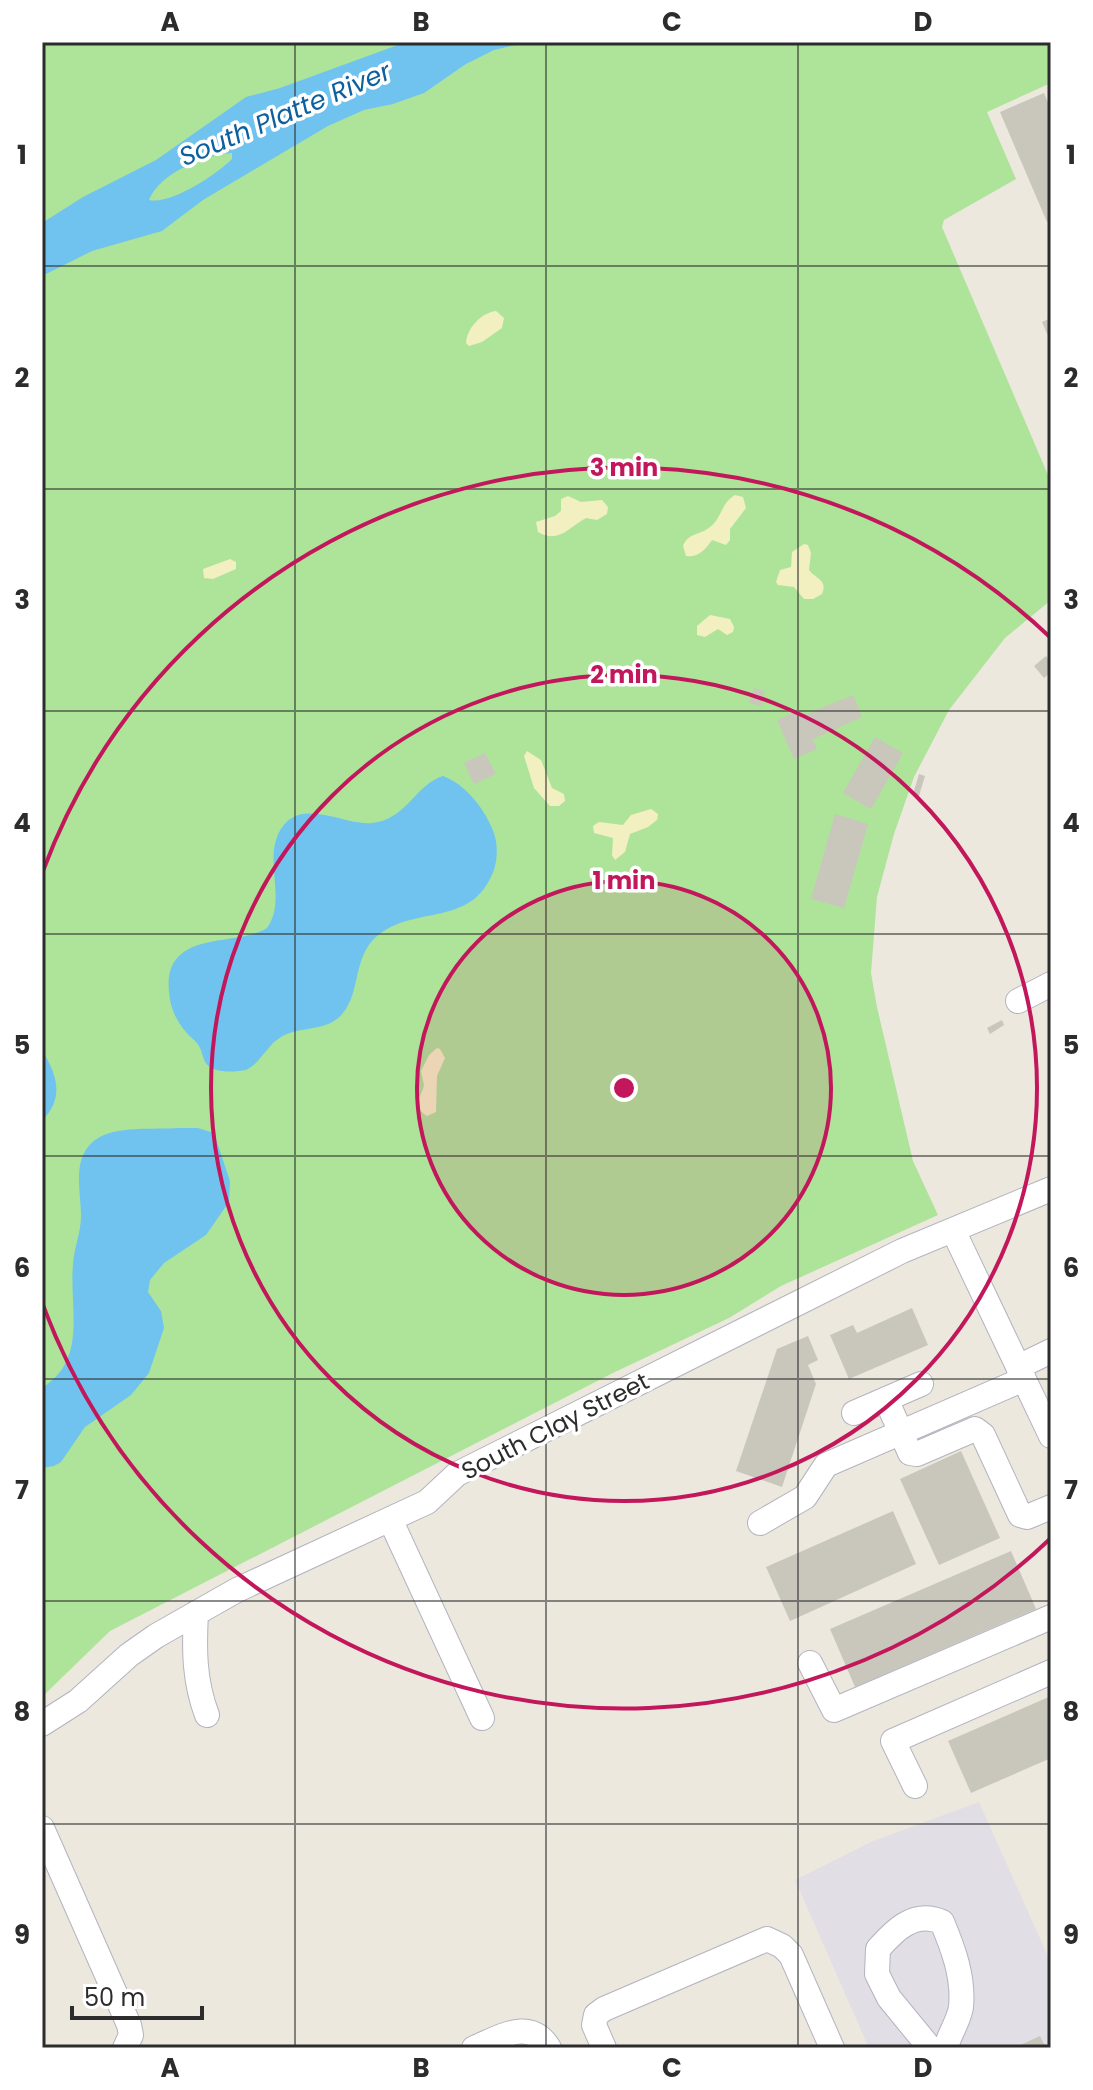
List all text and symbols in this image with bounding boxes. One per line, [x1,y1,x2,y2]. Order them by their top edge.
text: A [160,4,180,40]
text: B [412,4,430,40]
text: C [662,4,682,40]
text: D [914,4,933,40]
water label: South Platte River [174,53,398,175]
text: 1 [17,137,27,173]
text: 1 [1066,137,1076,173]
text: 2 [15,360,30,396]
text: 2 [1064,360,1079,396]
text: 3 min [590,451,658,484]
text: 3 [14,582,30,618]
text: 3 [1063,582,1079,618]
text: 2 min [590,658,658,691]
text: 4 [13,805,31,841]
text: 4 [1062,805,1080,841]
text: 1 min [593,864,655,897]
text: 5 [14,1027,30,1063]
text: 5 [1063,1027,1079,1063]
centre of rings [610,1074,638,1102]
text: 6 [14,1250,30,1286]
text: 6 [1063,1250,1079,1286]
street label: South Clay Street [456,1364,654,1488]
text: 7 [15,1472,29,1508]
text: 7 [1064,1472,1078,1508]
text: 8 [14,1694,30,1730]
text: 8 [1063,1694,1079,1730]
text: 9 [14,1917,30,1953]
text: 9 [1063,1917,1079,1953]
scale bar [72,1970,202,2020]
text: 50 m [84,1981,145,2014]
text: A [160,2050,180,2086]
text: B [412,2050,430,2086]
text: C [662,2050,682,2086]
text: D [914,2050,933,2086]

